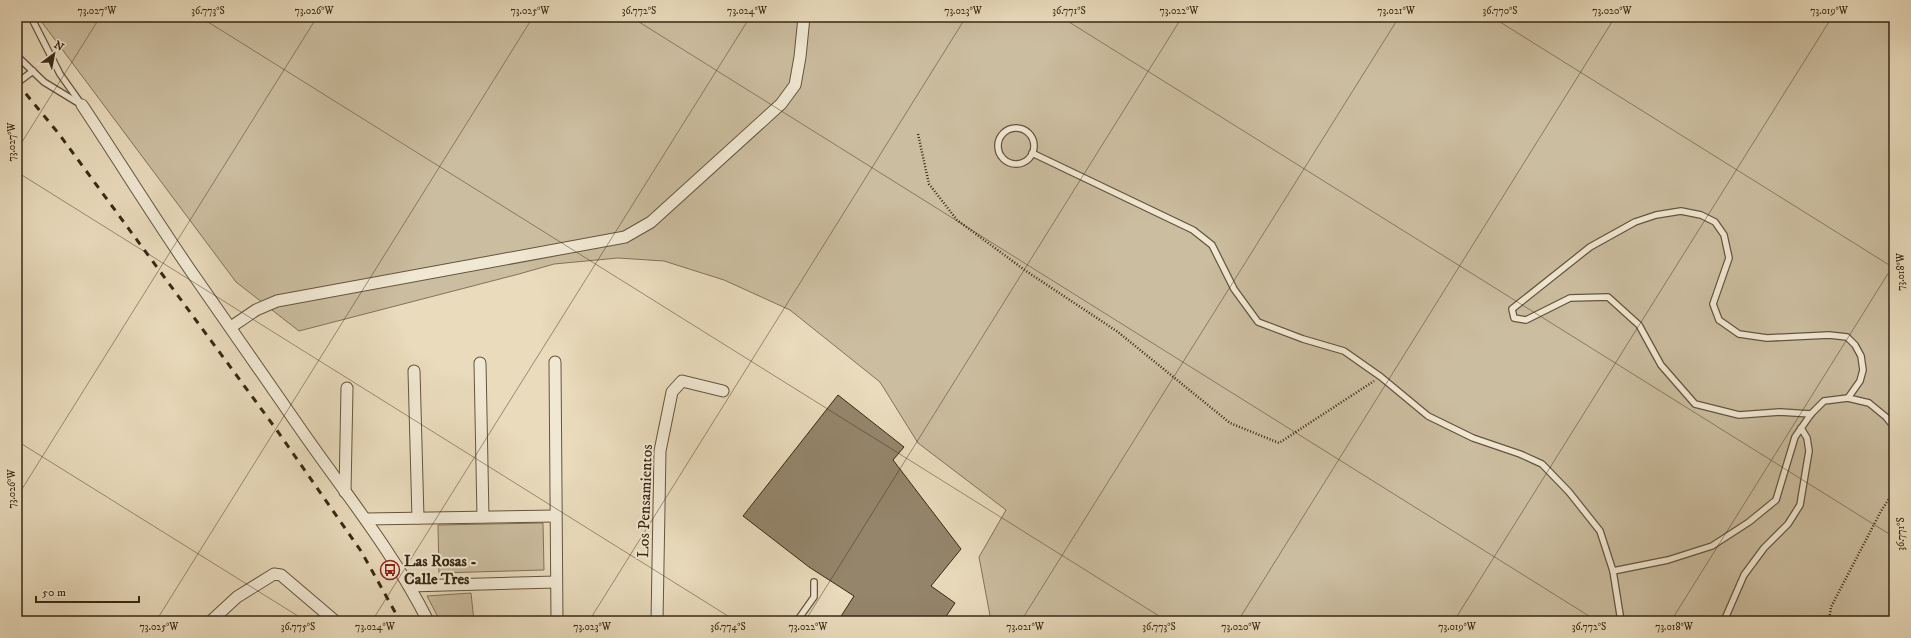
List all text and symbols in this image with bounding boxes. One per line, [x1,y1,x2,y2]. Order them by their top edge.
text: 73.027°W [77,5,117,17]
text: 36.773°S [191,5,225,17]
text: 73.026°W [294,5,334,17]
text: 73.025°W [511,5,550,17]
text: 36.772°S [622,5,656,17]
text: 73.024°W [727,5,768,17]
text: 73.023°W [944,5,983,17]
text: 36.771°S [1052,5,1086,17]
text: 73.022°W [1160,5,1199,17]
text: 73.021°W [1377,5,1416,17]
text: 36.770°S [1482,5,1518,17]
text: 73.020°W [1592,5,1633,17]
text: 73.019°W [1810,5,1849,17]
north arrow [34,34,74,74]
text: N [51,38,66,55]
text: 73.027°W [6,122,18,162]
text: 73.018°W [1895,252,1907,291]
street label: Los Pensamientos [633,444,657,558]
text: 73.026°W [6,469,18,509]
text: 36.771°S [1895,517,1907,551]
place label: Las Rosas - Calle Tres [404,551,477,589]
bus stop icon: Las Rosas - Calle Tres [379,559,401,581]
scale bar [36,578,139,604]
text: 50 m [42,585,66,600]
text: 73.025°W [140,621,179,633]
text: 36.775°S [281,621,315,633]
text: 73.024°W [355,621,396,633]
text: 73.023°W [573,621,612,633]
text: 36.774°S [710,621,746,633]
text: 73.022°W [789,621,828,633]
text: 73.021°W [1006,621,1045,633]
text: 36.773°S [1142,621,1176,633]
text: 73.020°W [1221,621,1262,633]
text: 73.019°W [1438,621,1477,633]
text: 36.772°S [1572,621,1606,633]
text: 73.018°W [1655,621,1694,633]

